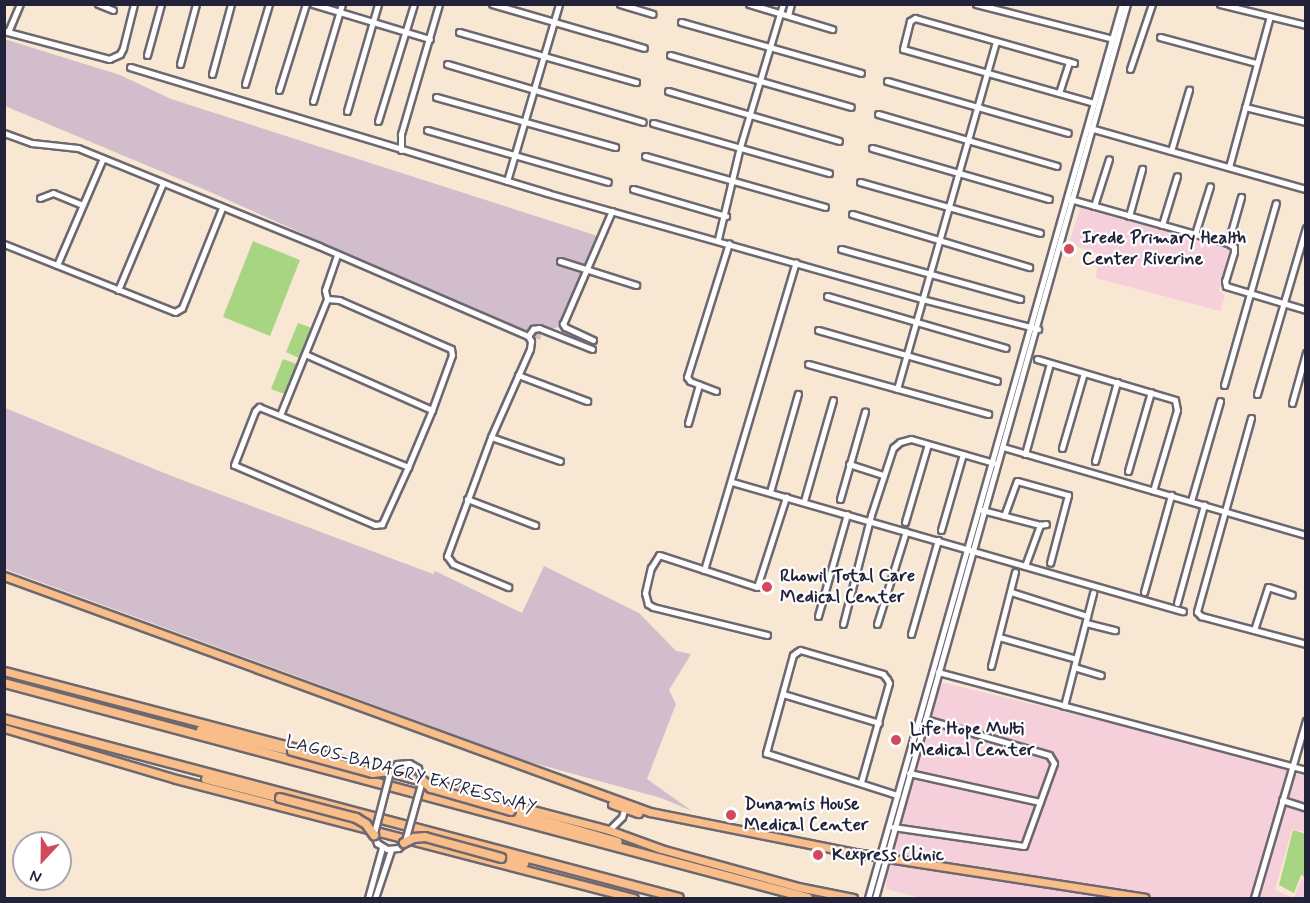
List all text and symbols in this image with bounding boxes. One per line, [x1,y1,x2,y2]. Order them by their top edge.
place label: Irede Primary Health Center Riverine [1082,228,1250,270]
marker: Irede Primary Health Center Riverine [1060,240,1078,258]
place label: Rhowil Total Care Medical Center [780,566,908,608]
marker: Rhowil Total Care Medical Center [758,578,776,596]
place label: Life Hope Multi Medical Center [910,719,1031,762]
street label: LAGOS-BADAGRY EXPRESSWAY [281,731,541,819]
marker: Life Hope Multi Medical Center [887,731,905,749]
place label: Dunamis House Medical Center [744,794,865,836]
marker: Dunamis House Medical Center [722,806,740,824]
north arrow [12,831,72,891]
place label: Kexpress Clinic [832,844,946,866]
marker: Kexpress Clinic [809,846,827,864]
text: N [27,865,45,888]

